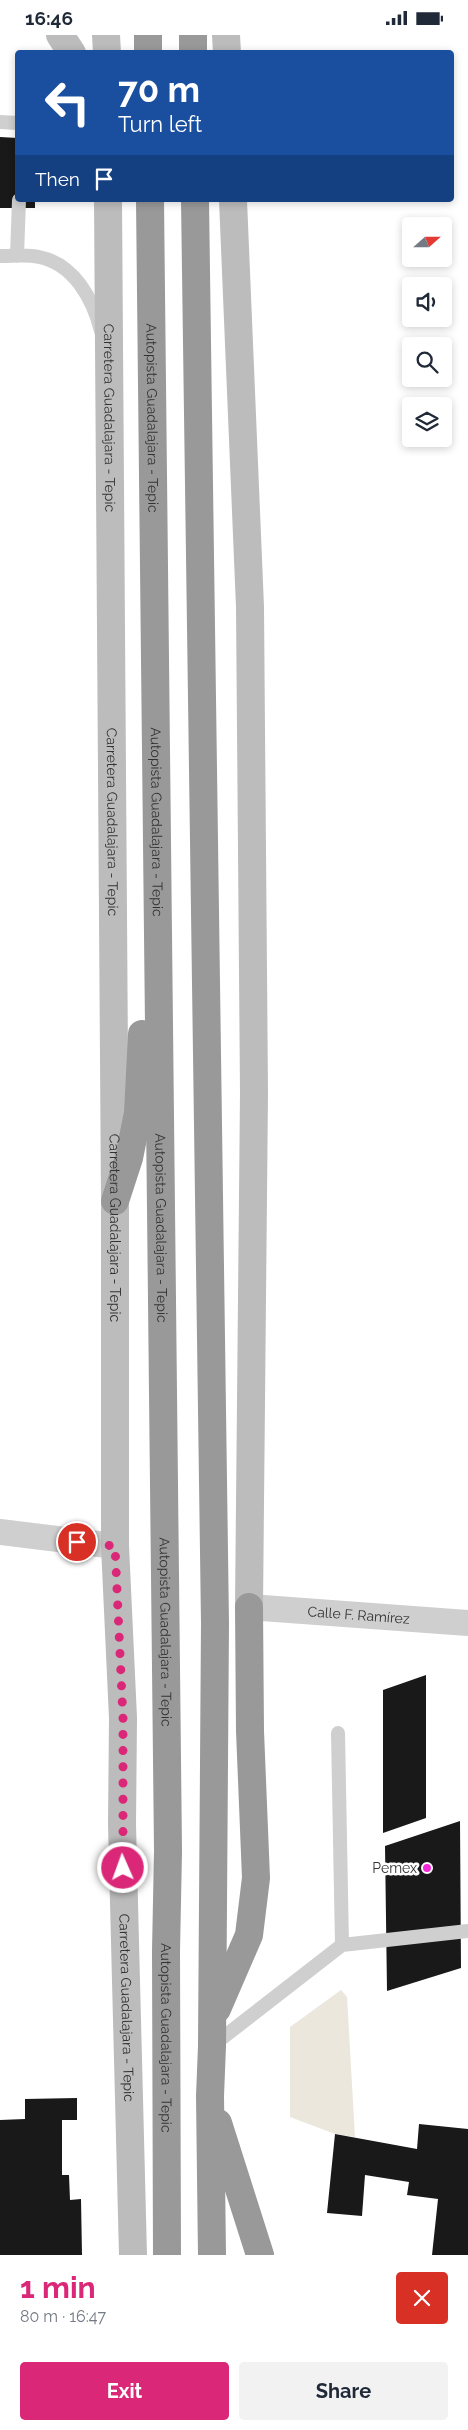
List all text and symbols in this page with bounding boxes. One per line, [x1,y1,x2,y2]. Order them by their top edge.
text: 16:46 [25,7,73,29]
text: 70 m [118,69,200,110]
icon: left [35,70,100,135]
text: Turn left [118,111,202,137]
icon: arrive [90,165,118,193]
text: Then [35,168,80,190]
north arrow [402,217,452,267]
map controls [402,217,452,447]
button: sound [402,277,452,327]
street label: Autopista Guadalajara - Tepic [143,323,161,513]
street label: Carretera Guadalajara - Tepic [101,324,118,513]
button: search [402,337,452,387]
button: layers [402,397,452,447]
street label: Autopista Guadalajara - Tepic [148,727,166,917]
street label: Carretera Guadalajara - Tepic [104,728,121,917]
street label: Autopista Guadalajara - Tepic [152,1133,170,1323]
street label: Carretera Guadalajara - Tepic [107,1134,123,1322]
pin [56,1521,98,1563]
icon: arrive [63,1528,91,1556]
street label: Autopista Guadalajara - Tepic [157,1537,175,1727]
street label: Calle F. Ramírez [307,1603,410,1627]
position arrow [96,1841,148,1893]
place label: Pemex [372,1860,417,1876]
marker: Pemex [421,1862,433,1874]
street label: Carretera Guadalajara - Tepic [116,1913,137,2102]
street label: Autopista Guadalajara - Tepic [158,1943,175,2133]
text: 1 min [20,2270,96,2305]
button: close [396,2272,448,2324]
text: 80 m · 16:47 [20,2307,106,2326]
button: Exit [20,2362,229,2420]
button: Share [239,2362,448,2420]

